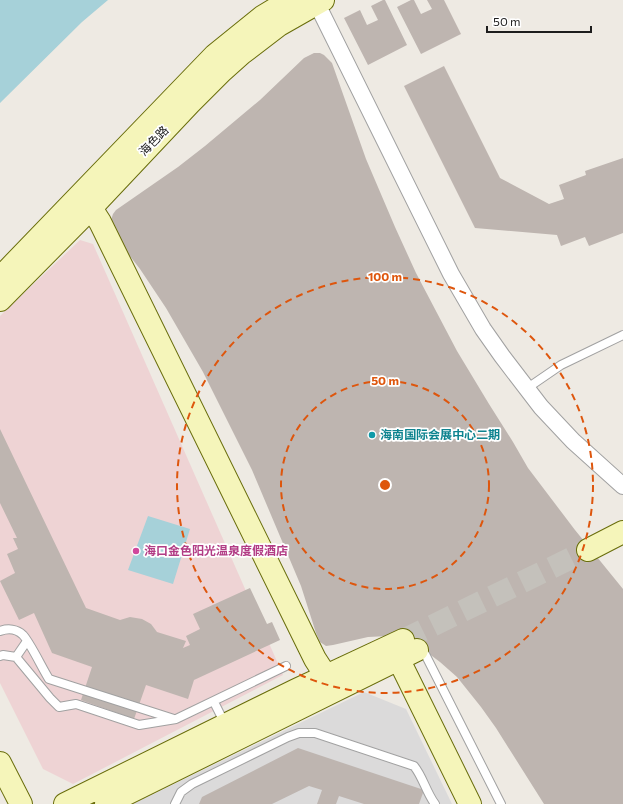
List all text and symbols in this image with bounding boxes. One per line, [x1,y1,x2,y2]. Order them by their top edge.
scale bar [487,8,591,34]
text: 50 m [493,14,521,28]
street label: 海色路 [136,122,171,158]
text: 100 m [368,269,402,283]
text: 50 m [371,373,399,387]
place label: 海南国际会展中心二期 [380,427,500,441]
marker: 海南国际会展中心二期 [367,430,377,440]
centre of rings [378,478,392,492]
place label: 海口金色阳光温泉度假酒店 [144,543,288,557]
marker: 海口金色阳光温泉度假酒店 [131,546,141,556]

